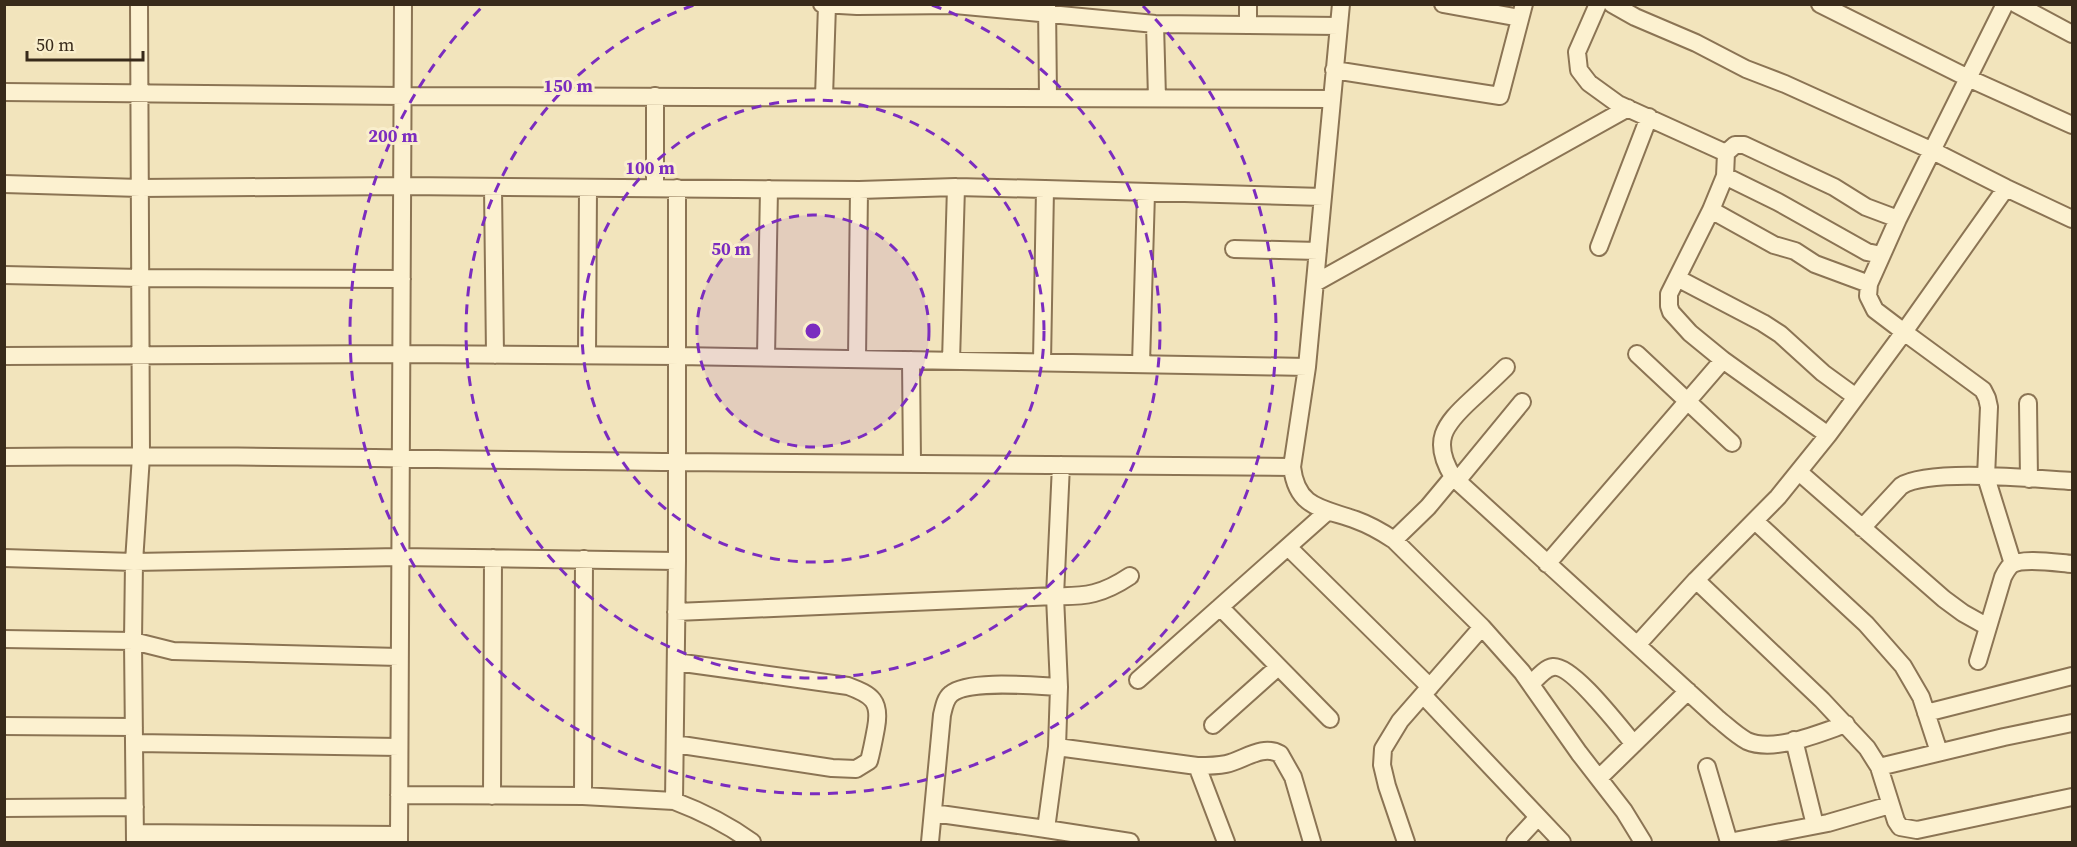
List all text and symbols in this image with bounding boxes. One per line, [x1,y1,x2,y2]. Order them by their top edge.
scale bar [27,24,142,62]
text: 50 m [36,32,74,57]
text: 150 m [543,73,593,98]
text: 200 m [368,123,418,148]
text: 100 m [625,155,675,180]
text: 50 m [711,236,751,261]
centre of rings [803,321,823,341]

